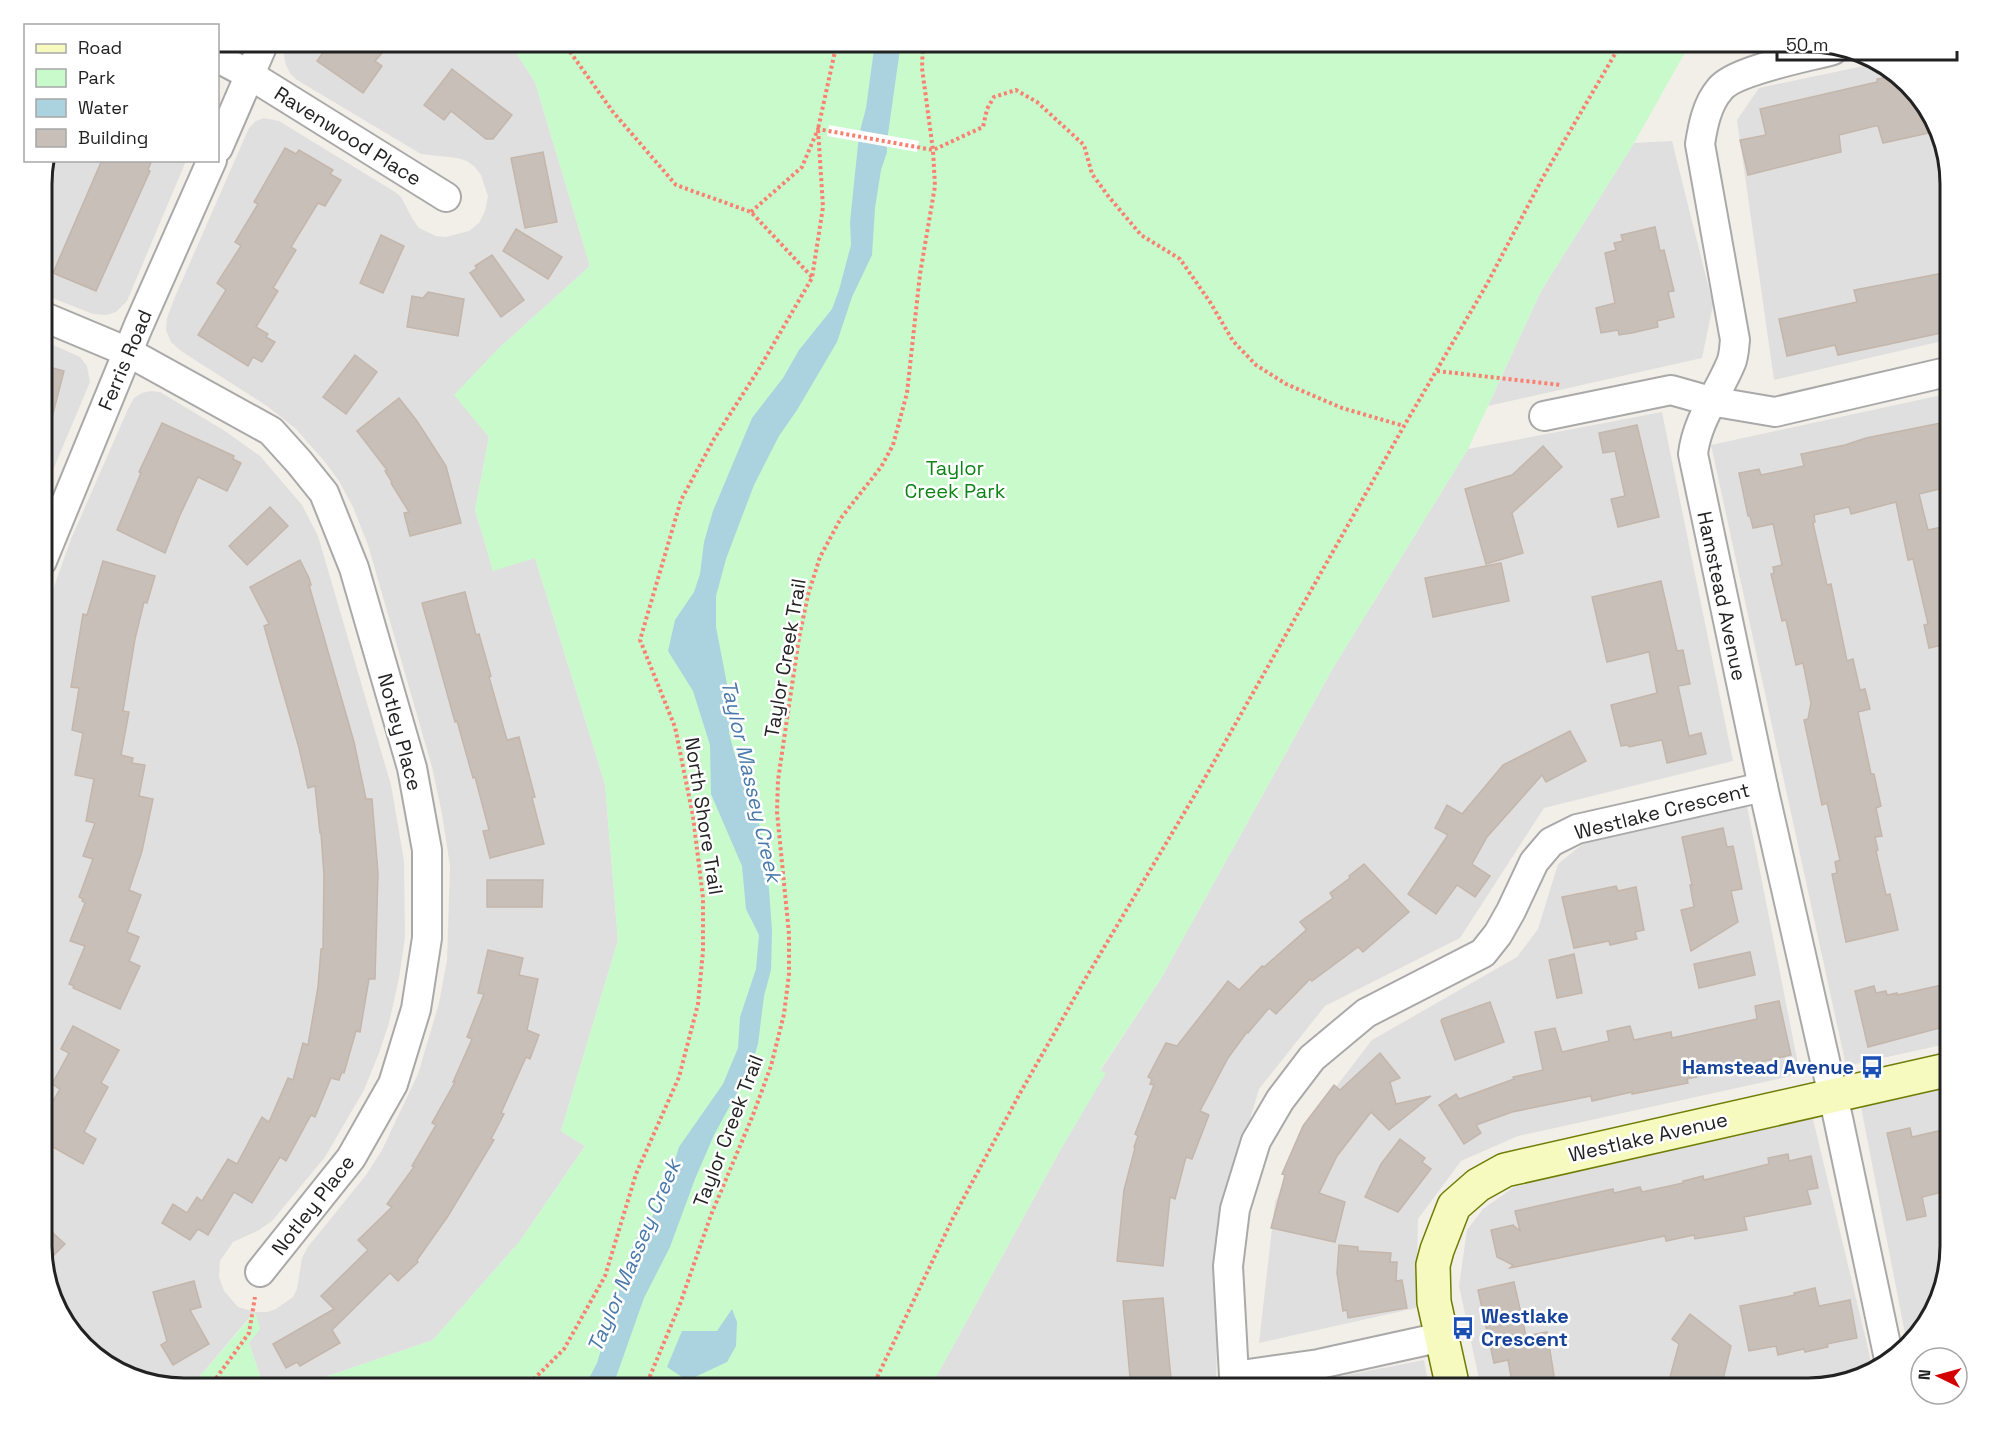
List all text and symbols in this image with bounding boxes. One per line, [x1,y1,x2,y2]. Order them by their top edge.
legend [24,24,219,162]
scale bar [1777,24,1957,62]
text: 50 m [1786,33,1828,56]
text: Road [78,36,122,59]
text: Park [78,66,116,89]
street label: Ravenwood Place [270,80,426,192]
text: Water [78,96,129,119]
text: Building [78,126,148,149]
street label: Ferris Road [92,306,158,414]
park label: Taylor Creek Park [904,455,1006,504]
street label: Hamstead Avenue [1691,509,1753,683]
street label: Taylor Creek Trail [758,576,812,740]
street label: Notley Place [372,670,428,794]
water label: Taylor Massey Creek [715,677,789,887]
street label: North Shore Trail [679,735,729,897]
street label: Westlake Crescent [1572,777,1752,845]
street label: Taylor Creek Trail [687,1051,769,1211]
place label: Hamstead Avenue [1682,1054,1854,1080]
bus stop icon: Hamstead Avenue [1859,1054,1885,1080]
street label: Westlake Avenue [1566,1106,1730,1168]
street label: Notley Place [266,1150,360,1260]
water label: Taylor Massey Creek [581,1153,687,1356]
place label: Westlake Crescent [1481,1303,1569,1352]
bus stop icon: Westlake Crescent [1450,1315,1476,1341]
north arrow [1909,1346,1969,1406]
text: N [1914,1368,1935,1381]

